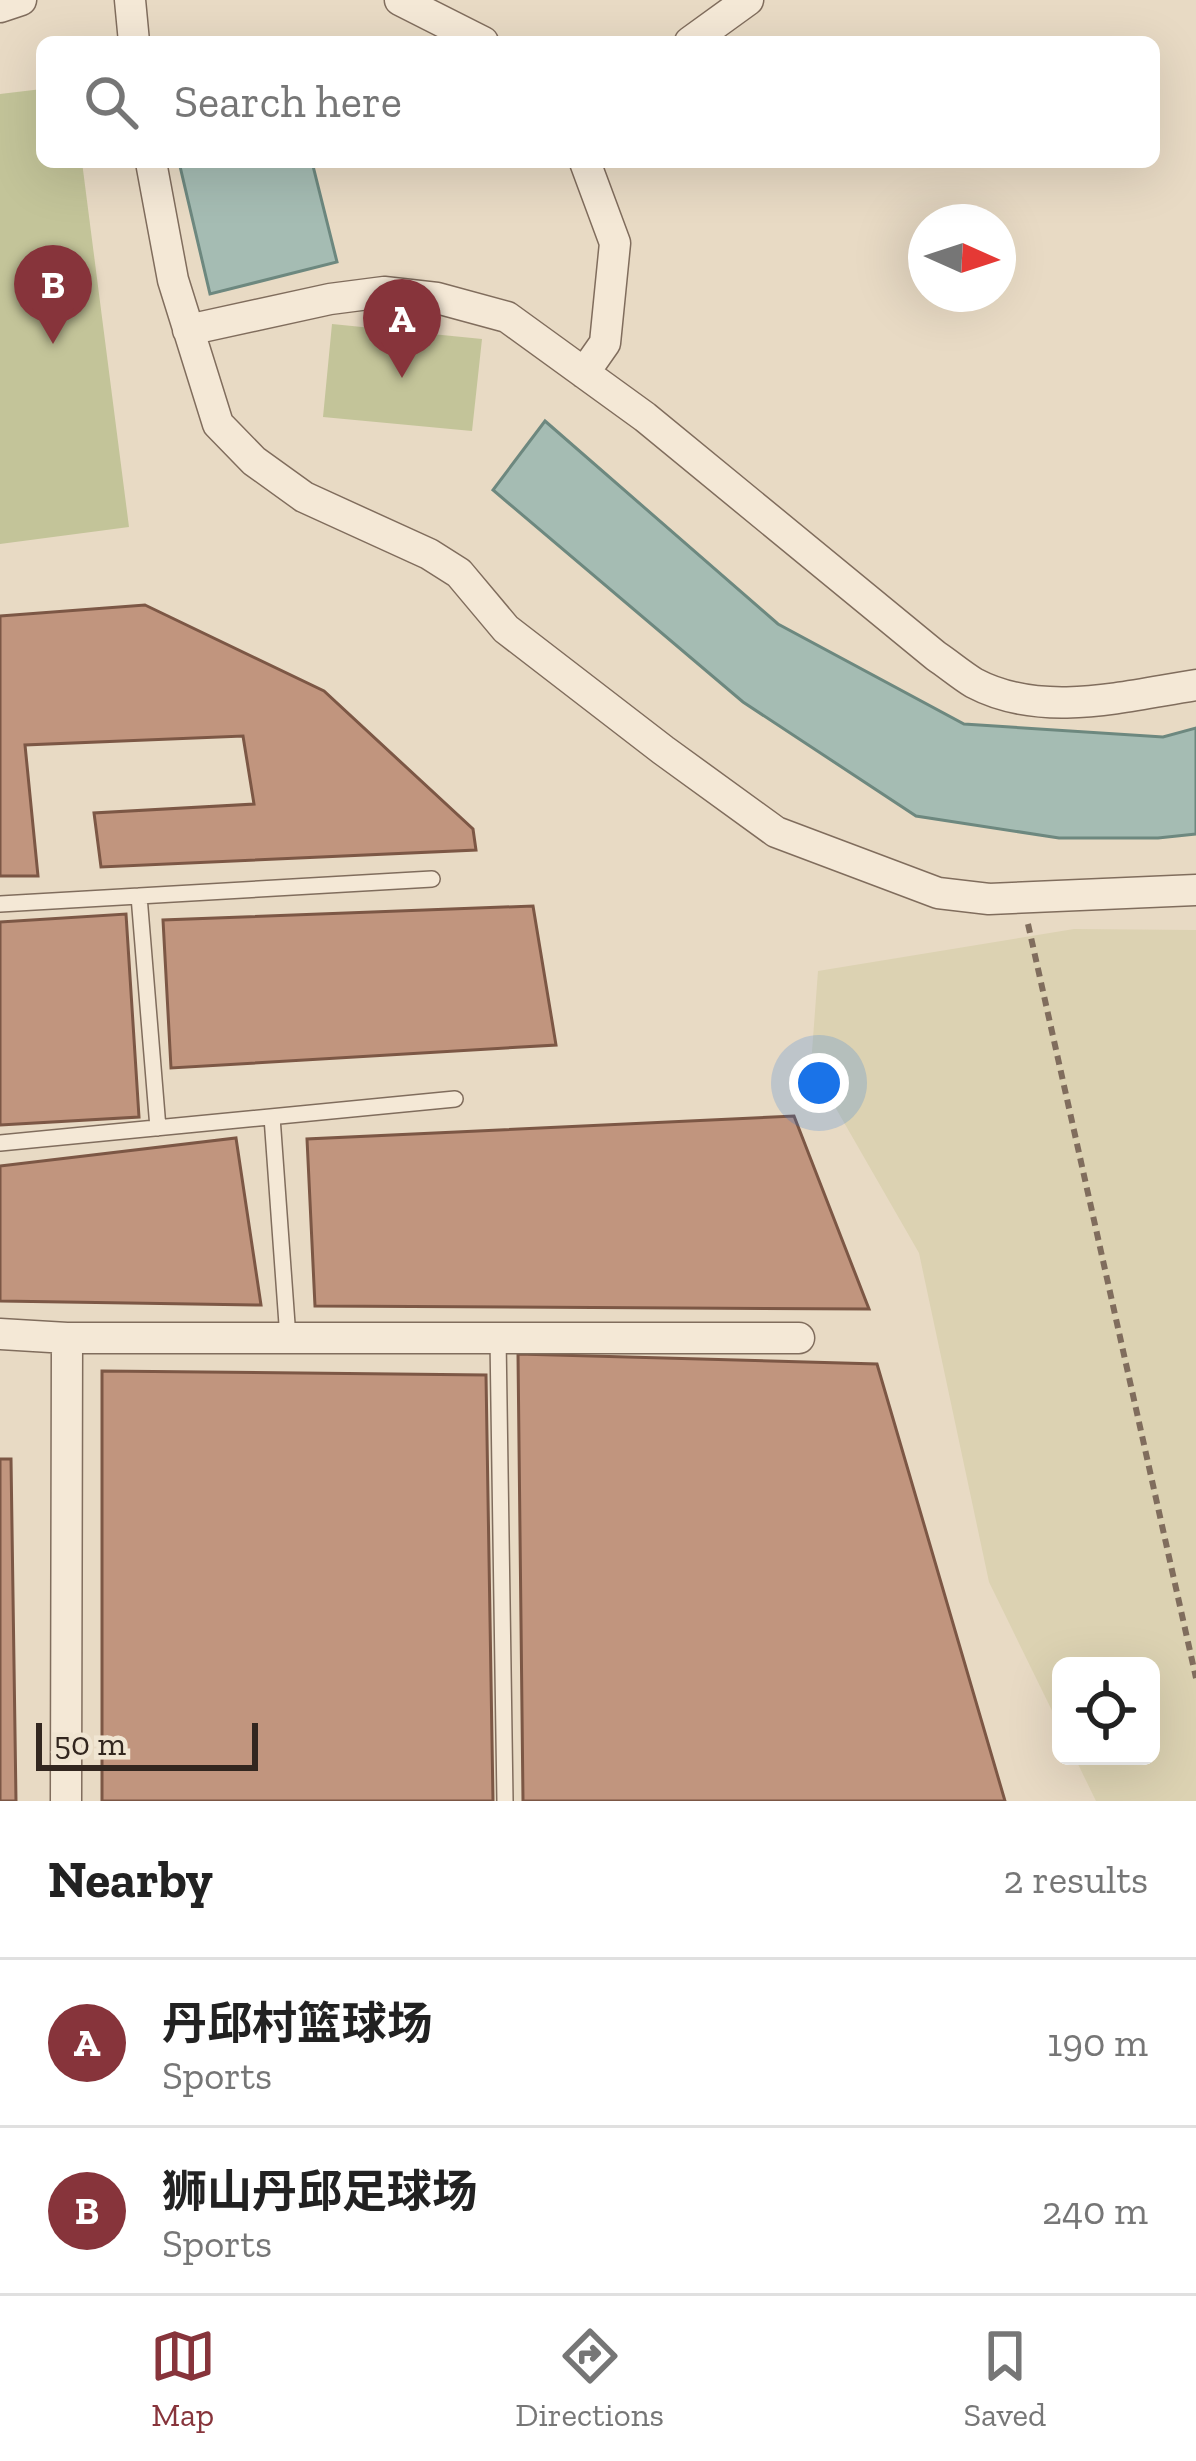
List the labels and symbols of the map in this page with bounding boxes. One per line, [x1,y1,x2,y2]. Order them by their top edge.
north arrow [908,204,1016,312]
pin: B [14,245,92,344]
pin: A [363,279,441,378]
your location [789,1053,849,1113]
scale bar [36,1717,258,1770]

